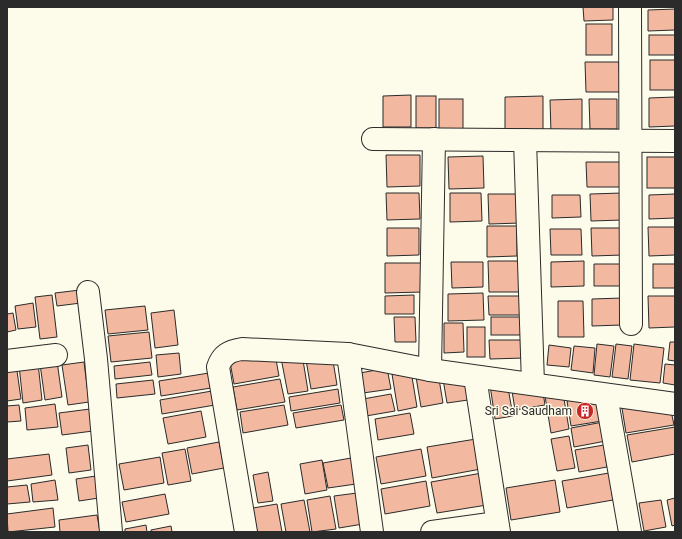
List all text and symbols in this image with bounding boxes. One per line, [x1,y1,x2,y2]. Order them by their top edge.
building icon: Sri Sai Saudham [575,401,595,421]
place label: Sri Sai Saudham [485,404,572,418]

